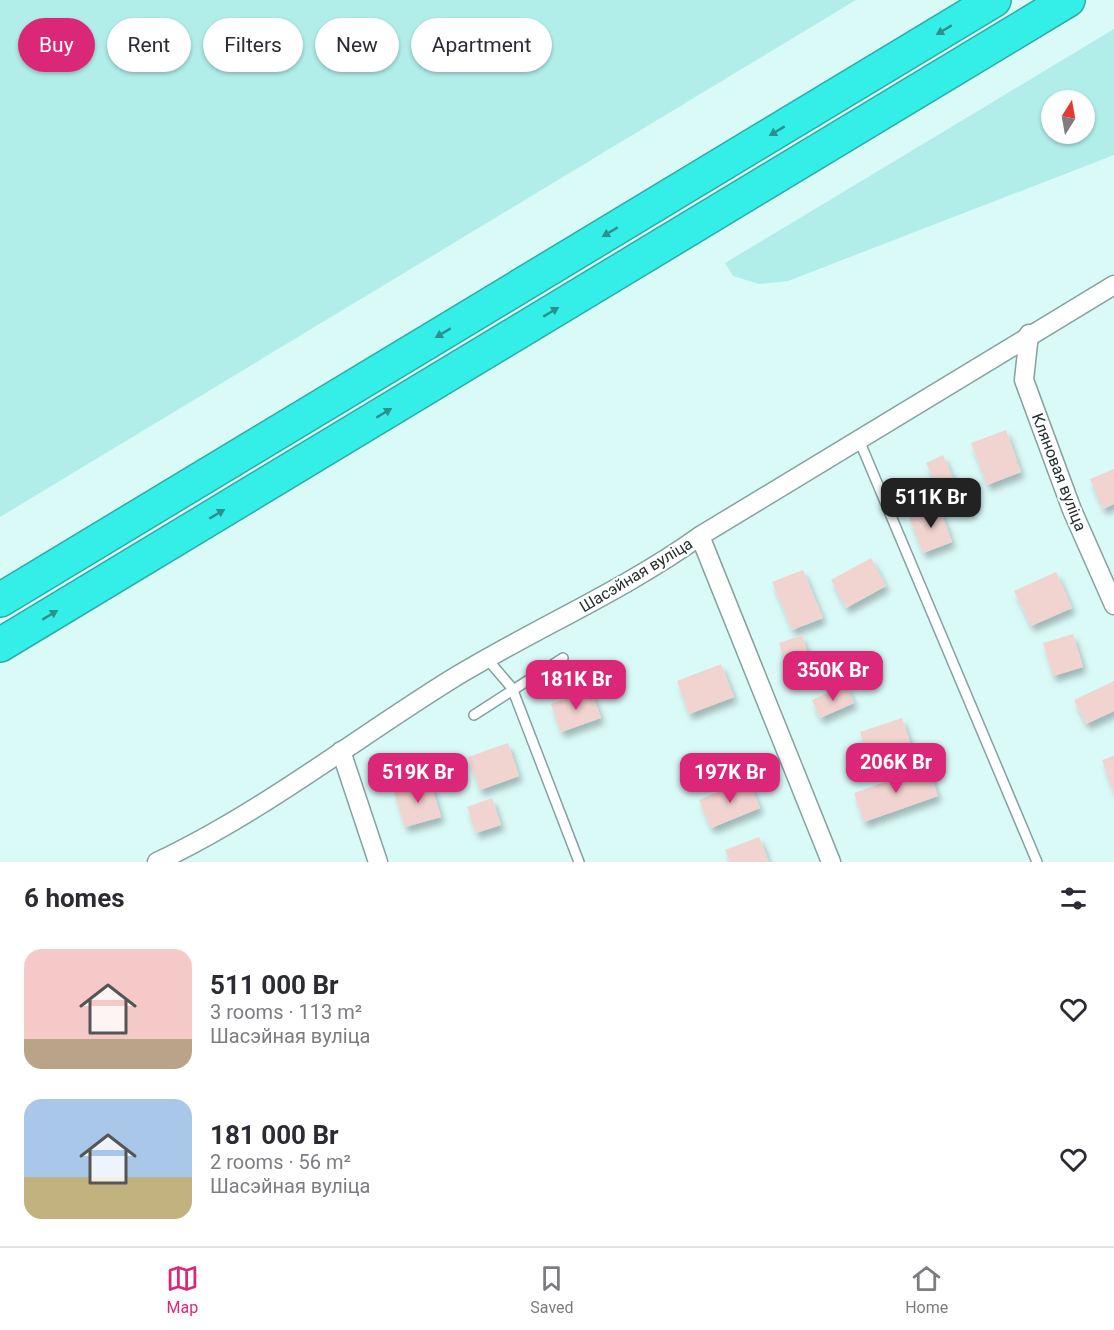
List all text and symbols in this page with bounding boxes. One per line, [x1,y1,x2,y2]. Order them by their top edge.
chip: Buy [18,18,95,72]
chip: Rent [107,18,191,72]
chip: Filters [203,18,303,72]
chip: New [315,18,399,72]
chip: Apartment [411,18,552,72]
one-way arrow [936,25,952,36]
north arrow [1041,90,1095,144]
map controls [1041,90,1095,144]
one-way arrow [769,126,785,137]
one-way arrow [602,226,618,237]
one-way arrow [543,307,559,318]
one-way arrow [435,327,451,338]
one-way arrow [376,408,393,418]
street label: Кляновая вуліца [1028,410,1090,534]
pin: 511K Br [876,478,986,529]
text: 511K Br [895,485,967,509]
one-way arrow [209,508,225,519]
street label: Шасэйная вуліца [576,534,696,616]
one-way arrow [42,609,58,620]
pin: 350K Br [778,651,888,702]
text: 350K Br [797,658,869,682]
pin: 181K Br [521,660,631,711]
text: 181K Br [540,667,612,691]
pin: 206K Br [841,743,951,794]
text: 206K Br [860,750,932,774]
pin: 519K Br [363,753,473,804]
pin: 197K Br [675,753,785,804]
text: 519K Br [382,760,454,784]
text: 197K Br [694,760,766,784]
icon: filters [1057,882,1090,915]
text: 6 homes [24,883,125,913]
text: 511 000 Br [210,970,339,1000]
icon: home [72,973,144,1045]
icon: heart [1057,993,1090,1026]
text: 3 rooms · 113 m² [210,1000,362,1024]
text: Шасэйная вуліца [210,1024,370,1048]
text: 181 000 Br [210,1120,339,1150]
icon: home [72,1123,144,1195]
icon: heart [1057,1143,1090,1176]
text: 2 rooms · 56 m² [210,1150,351,1174]
text: Шасэйная вуліца [210,1174,370,1198]
tab: Map [166,1262,199,1317]
tab: Saved [530,1262,574,1317]
tab: Home [905,1262,948,1317]

